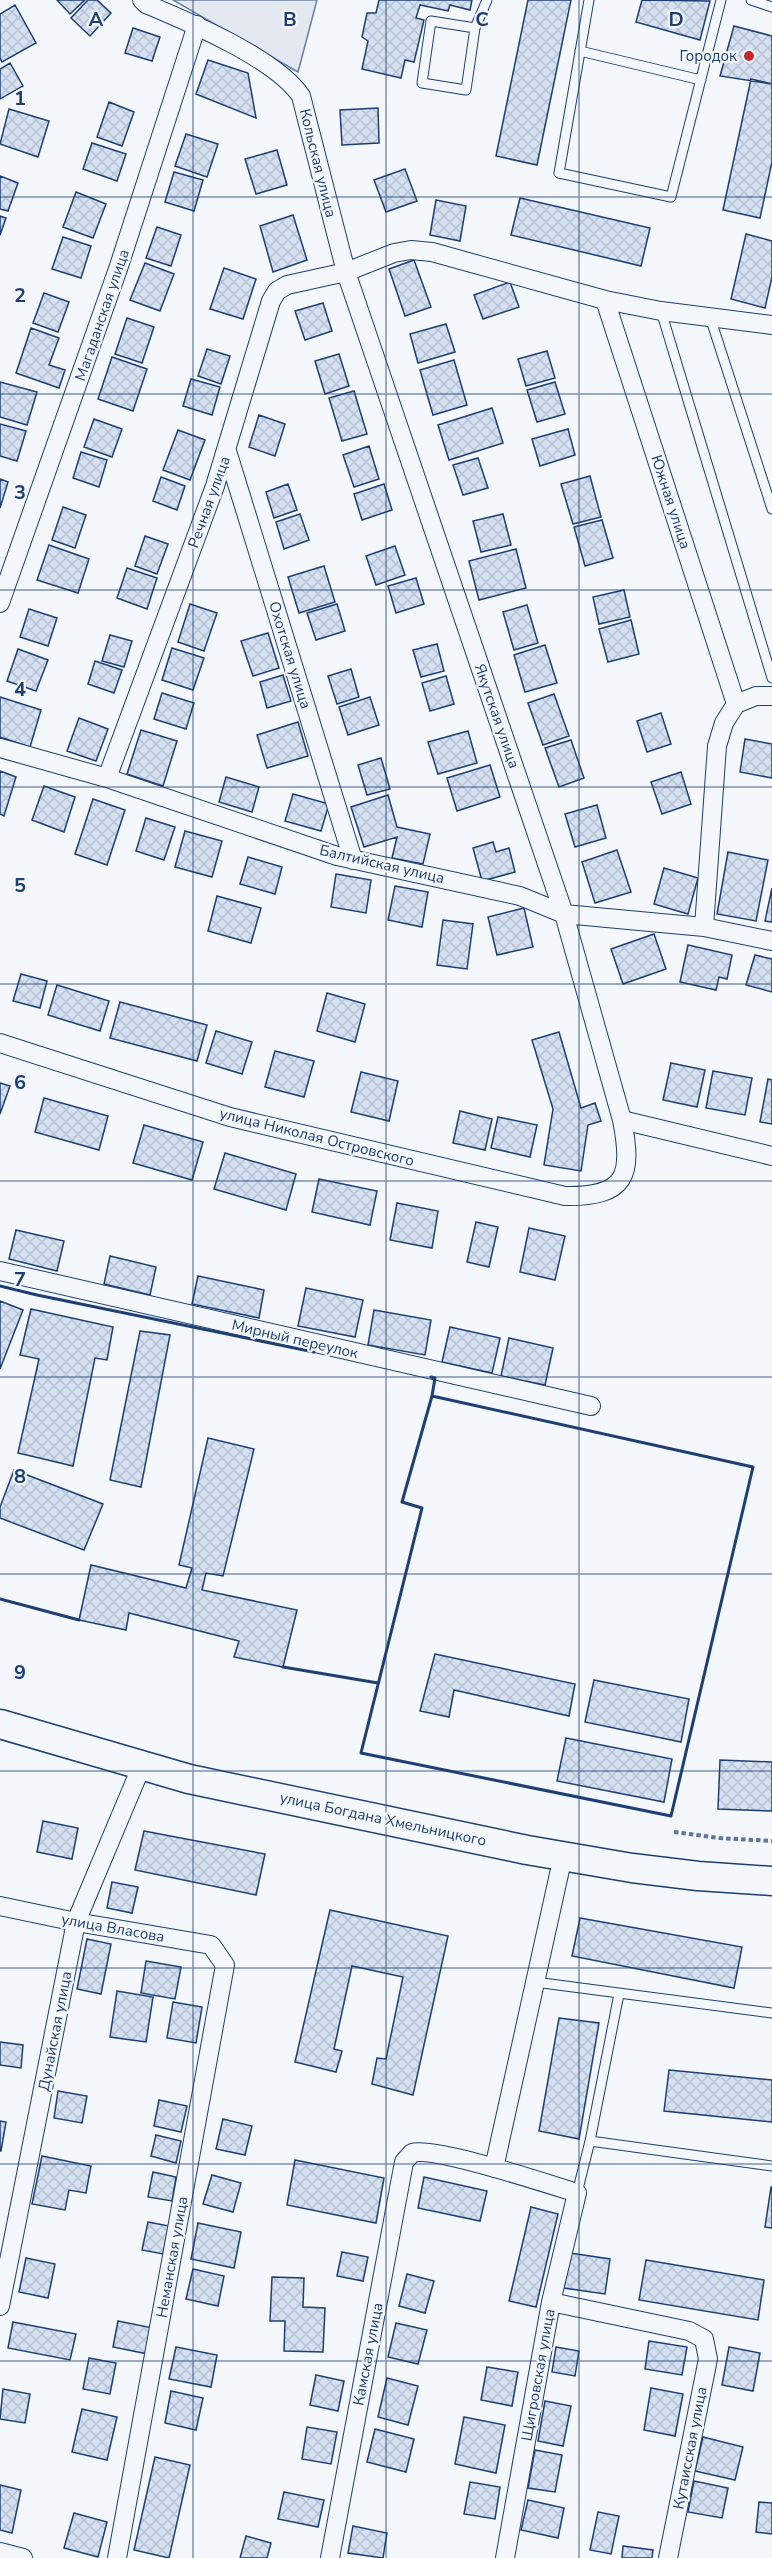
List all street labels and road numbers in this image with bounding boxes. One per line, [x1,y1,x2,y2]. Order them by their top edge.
street label: Кольская улица [295,107,341,219]
street label: Магаданская улица [70,246,134,384]
street label: Южная улица [646,452,696,552]
street label: Речная улица [183,453,235,551]
street label: Охотская улица [264,599,316,711]
street label: Якутская улица [470,661,524,771]
street label: Балтийская улица [318,840,446,888]
street label: улица Николая Островского [218,1103,416,1171]
street label: Мирный переулок [230,1315,360,1363]
street label: улица Богдана Хмельницкого [278,1787,488,1851]
street label: улица Власова [60,1909,166,1947]
street label: Дунайская улица [34,1969,76,2093]
street label: Неманская улица [151,2195,193,2319]
street label: Камская улица [348,2301,388,2407]
street label: Щигровская улица [517,2307,559,2443]
street label: Кутаисская улица [668,2385,712,2511]

